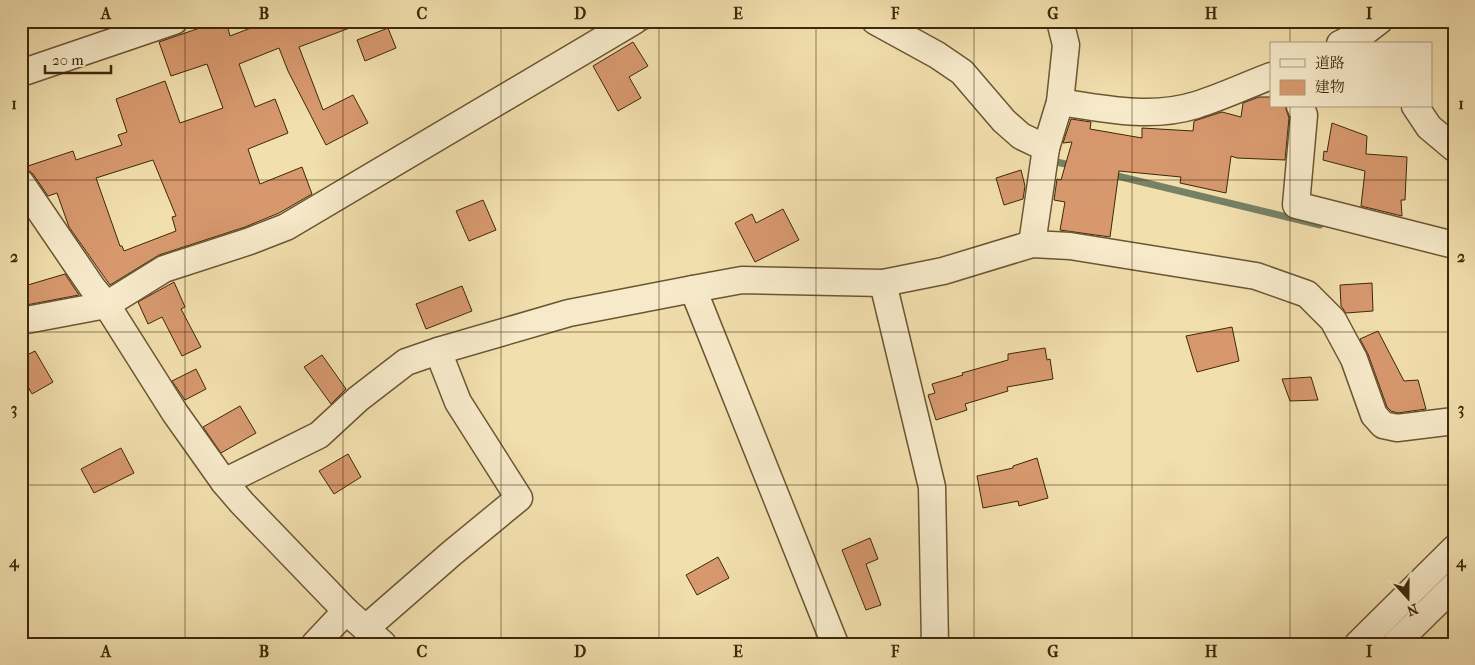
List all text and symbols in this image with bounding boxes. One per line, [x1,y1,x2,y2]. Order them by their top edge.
text: A [100,4,112,23]
text: B [259,4,269,23]
text: C [417,4,428,23]
text: D [574,4,586,23]
text: E [733,4,743,23]
text: F [890,4,900,23]
text: G [1047,4,1059,23]
text: H [1205,4,1218,23]
text: I [1366,4,1373,23]
scale bar [45,42,111,74]
legend [1270,42,1432,108]
text: 20 m [52,51,84,69]
text: 道路 [1315,54,1345,72]
text: 建物 [1315,78,1345,96]
text: 1 [11,94,17,113]
text: 1 [1458,94,1464,113]
text: 2 [10,247,18,266]
text: 2 [1457,247,1465,266]
text: 3 [11,399,17,419]
text: 3 [1458,399,1464,419]
text: 4 [8,552,20,572]
text: 4 [1455,552,1467,572]
north arrow [1382,572,1432,622]
text: N [1404,600,1420,620]
text: A [100,642,112,661]
text: B [259,642,269,661]
text: C [417,642,428,661]
text: D [574,642,586,661]
text: E [733,642,743,661]
text: F [890,642,900,661]
text: G [1047,642,1059,661]
text: H [1205,642,1218,661]
text: I [1366,642,1373,661]

